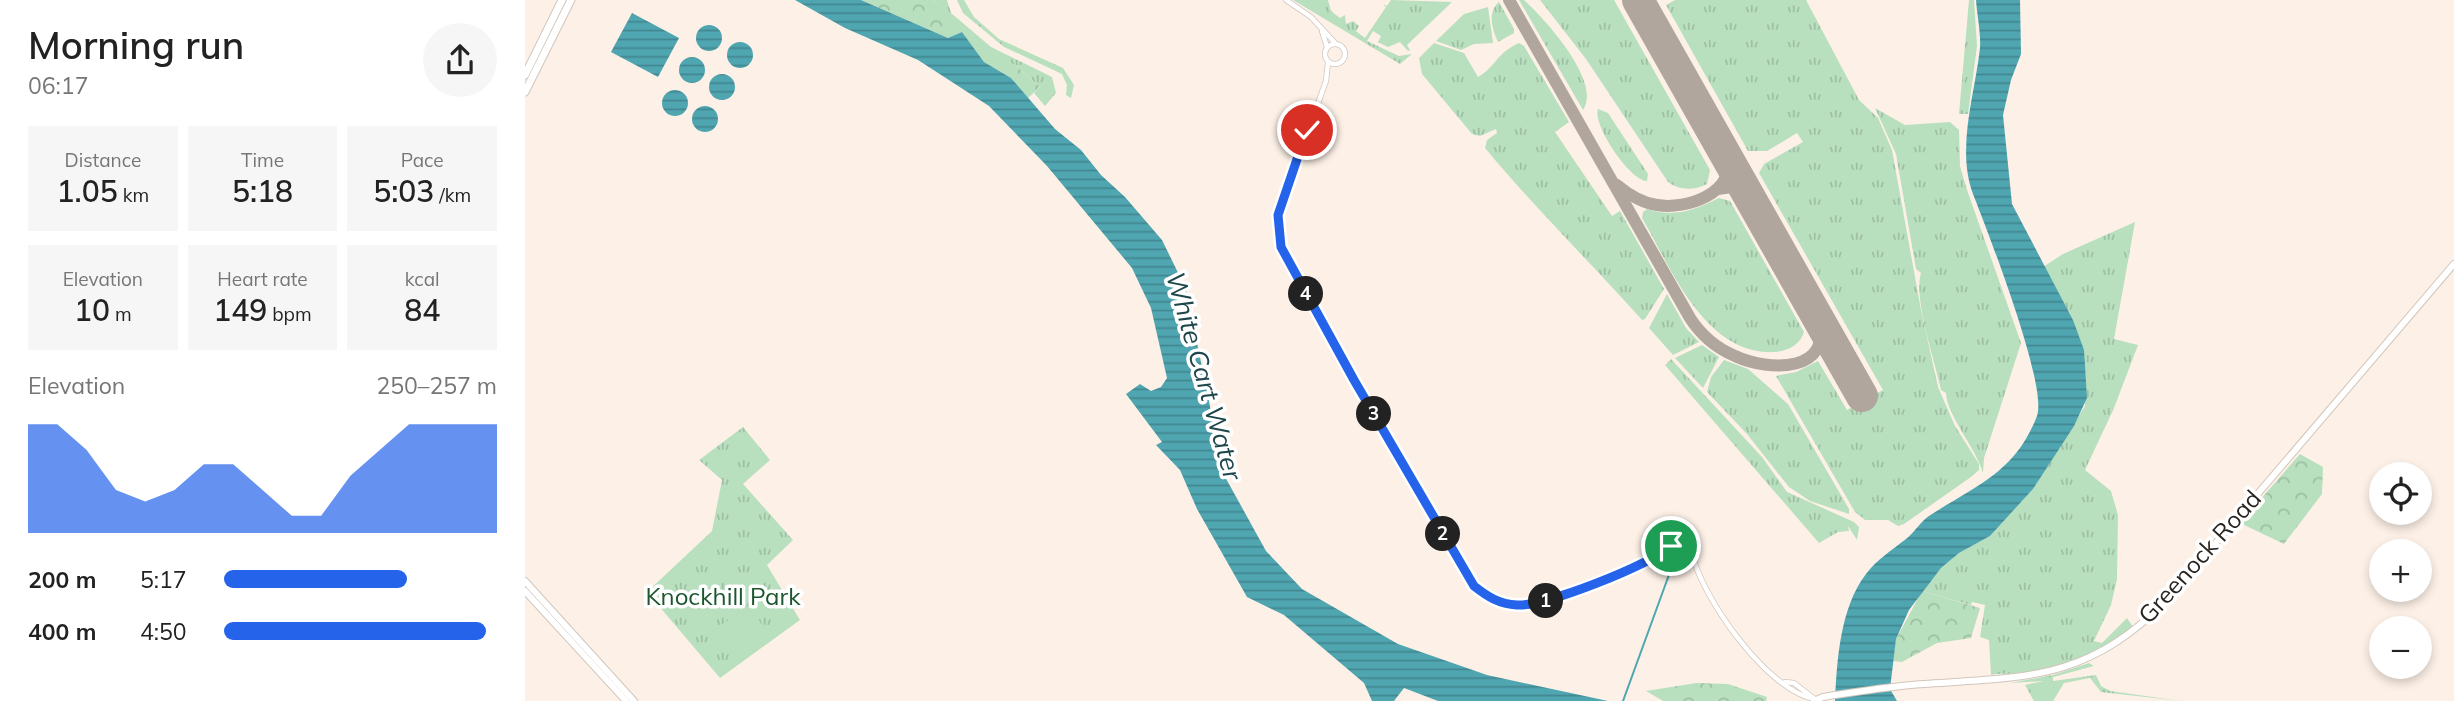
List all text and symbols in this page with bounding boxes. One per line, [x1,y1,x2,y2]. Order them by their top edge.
text: Morning run [28,21,244,69]
button: share [423,23,497,97]
text: 06:17 [28,71,88,100]
pin [1277,100,1337,160]
icon: check [1288,111,1326,149]
text: Distance [64,148,141,172]
text: Time [241,148,284,172]
text: Pace [401,148,444,172]
text: 1.05 [57,172,118,210]
text: 5:18 [232,172,293,210]
text: 5:03 [373,172,434,210]
text: km [118,183,149,207]
text: /km [434,183,471,207]
text: Elevation [63,267,143,291]
text: Heart rate [217,267,308,291]
text: kcal [405,267,440,291]
water label: White Cart Water [1159,268,1250,485]
pin: 4 [1289,276,1323,312]
text: 4 [1300,281,1311,305]
text: 10 [74,291,110,329]
text: 149 [213,291,267,329]
text: 84 [404,291,440,329]
text: m [110,302,132,326]
text: bpm [267,302,312,326]
text: Elevation [28,371,125,400]
text: 250–257 m [376,371,497,400]
pin: 3 [1357,396,1391,432]
text: 3 [1368,401,1379,425]
map controls [2369,462,2432,679]
button: locate [2369,462,2432,525]
street label: Greenock Road [2131,483,2267,629]
pin: 2 [1425,516,1461,552]
pin [1641,516,1701,576]
text: 2 [1437,521,1448,545]
icon: arrive [1652,527,1690,565]
button: + [2369,539,2432,602]
text: 200 m [28,565,96,594]
text: 5:17 [140,565,187,594]
park label: Knockhill Park [645,581,801,611]
pin: 1 [1529,584,1563,618]
text: 1 [1540,588,1551,612]
button: − [2369,616,2432,679]
text: 400 m [28,617,96,646]
text: 4:50 [140,617,187,646]

